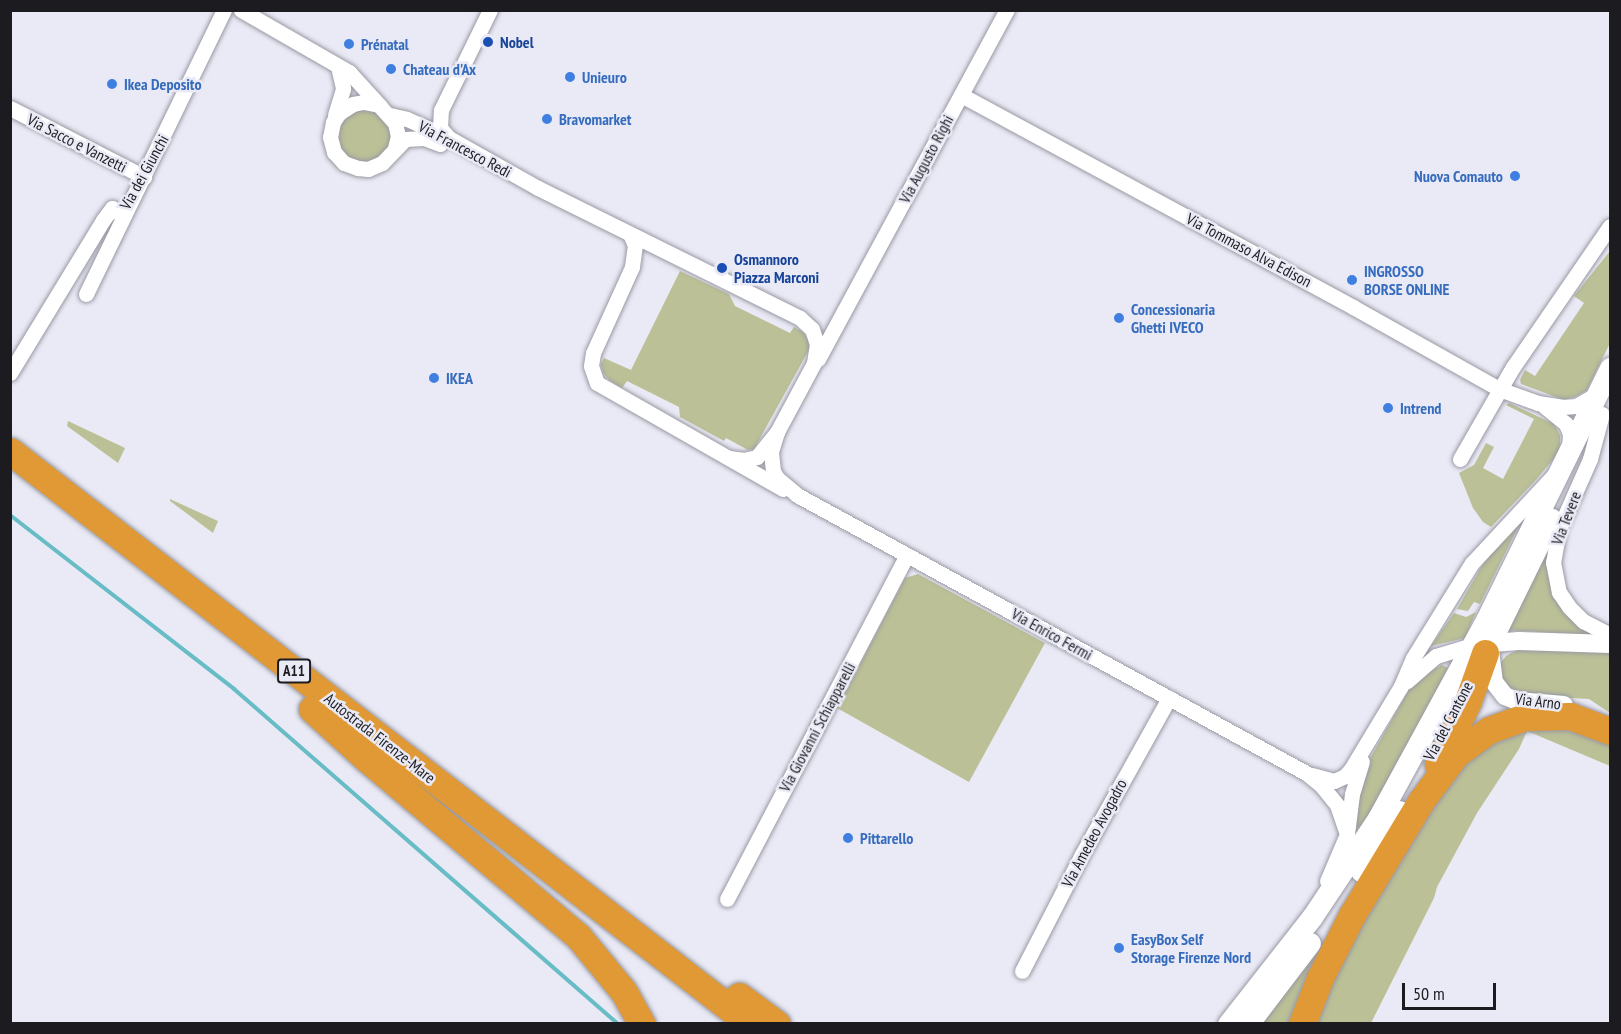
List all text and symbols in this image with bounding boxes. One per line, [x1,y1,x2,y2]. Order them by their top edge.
place label: Nobel [500,32,534,52]
place label: Prénatal [361,34,409,54]
marker: Nobel [481,35,495,49]
marker: Prénatal [342,37,356,51]
place label: Chateau d'Ax [403,59,476,79]
marker: Chateau d'Ax [384,62,398,76]
place label: Unieuro [582,67,627,87]
marker: Unieuro [563,70,577,84]
place label: Ikea Deposito [124,74,202,94]
marker: Ikea Deposito [105,77,119,91]
place label: Bravomarket [559,109,631,129]
street label: Via Sacco e Vanzetti [24,110,130,176]
street label: Via Augusto Righi [895,111,957,207]
marker: Bravomarket [540,112,554,126]
street label: Via Francesco Redi [415,117,515,181]
street label: Via dei Giunchi [116,131,172,213]
place label: Nuova Comauto [1414,166,1503,186]
marker: Nuova Comauto [1508,169,1522,183]
street label: Via Tommaso Alva Edison [1183,209,1315,291]
place label: Osmannoro Piazza Marconi [734,249,819,287]
marker: Osmannoro Piazza Marconi [715,261,729,275]
place label: INGROSSO BORSE ONLINE [1364,261,1450,299]
marker: INGROSSO BORSE ONLINE [1345,273,1359,287]
place label: Concessionaria Ghetti IVECO [1131,299,1215,337]
marker: Concessionaria Ghetti IVECO [1112,311,1126,325]
place label: IKEA [446,368,473,388]
marker: IKEA [427,371,441,385]
place label: Intrend [1400,398,1441,418]
marker: Intrend [1381,401,1395,415]
street label: Via Tevere [1547,488,1585,548]
street label: Via Enrico Fermi [1008,604,1096,664]
road number: A11 [276,659,312,683]
street label: Via Giovanni Schiapparelli [775,659,859,795]
street label: Via del Cantone [1419,678,1477,764]
street label: Autostrada Firenze-Mare [321,689,439,787]
street label: Via Arno [1514,689,1562,713]
street label: Via Amedeo Avogadro [1057,775,1131,891]
place label: Pittarello [860,828,913,848]
marker: Pittarello [841,831,855,845]
place label: EasyBox Self Storage Firenze Nord [1131,929,1251,967]
marker: EasyBox Self Storage Firenze Nord [1112,941,1126,955]
scale bar [1405,971,1500,1009]
text: 50 m [1413,982,1445,1005]

